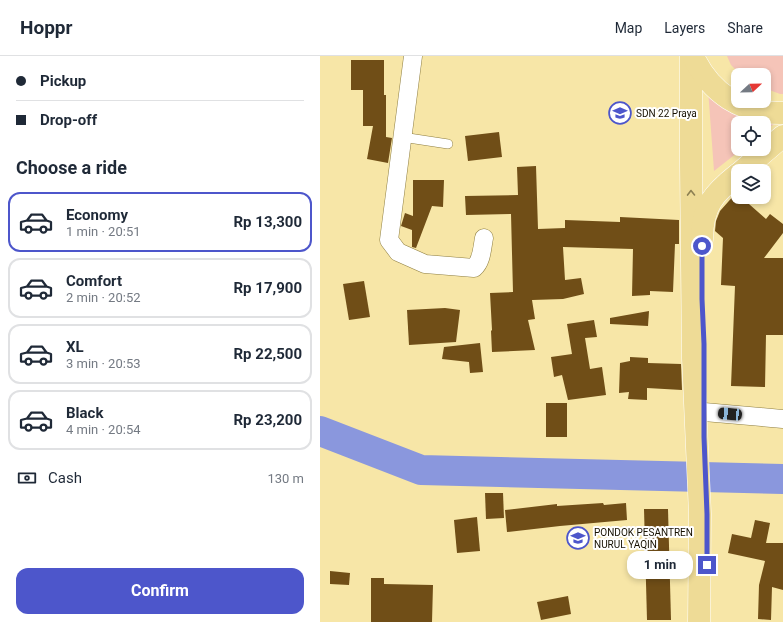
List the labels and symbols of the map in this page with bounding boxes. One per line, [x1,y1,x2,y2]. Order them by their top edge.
north arrow [731,68,771,108]
school or university icon: SDN 22 Praya [607,100,633,126]
place label: SDN 22 Praya [636,108,697,119]
one-way arrow [687,190,695,196]
route start [693,237,711,255]
car [718,407,742,421]
school or university icon: PONDOK PESANTREN NURUL YAQIN [565,525,591,551]
place label: PONDOK PESANTREN NURUL YAQIN [594,527,693,550]
callout: 1 min [627,551,693,579]
route end [698,556,716,574]

